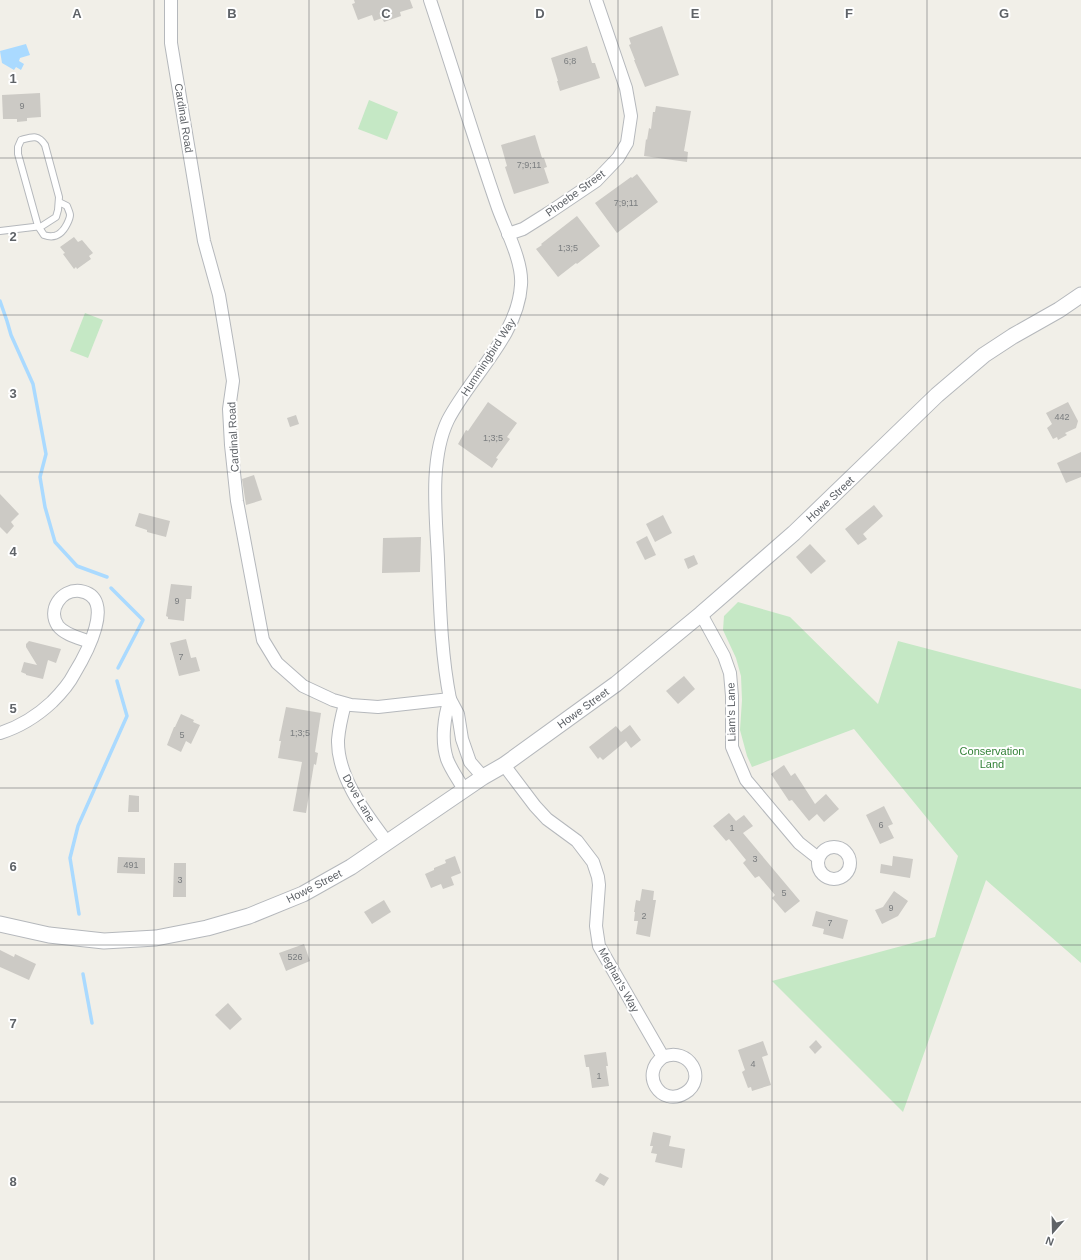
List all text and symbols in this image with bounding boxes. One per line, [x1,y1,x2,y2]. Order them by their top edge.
text: A [72,6,82,21]
text: B [227,6,237,21]
text: C [381,6,391,21]
text: D [535,6,545,21]
text: E [691,6,700,21]
text: F [845,6,853,21]
text: G [999,6,1009,21]
house number: 6;8 [564,56,576,66]
text: 1 [9,71,17,86]
street label: Cardinal Road [173,82,195,154]
house number: 9 [19,101,25,111]
house number: 7;9;11 [517,160,541,170]
street label: Phoebe Street [543,167,607,219]
house number: 7;9;11 [614,198,638,208]
text: 2 [9,229,17,244]
house number: 1;3;5 [558,243,578,253]
street label: Hummingbird Way [458,316,518,398]
text: 3 [9,386,17,401]
street label: Cardinal Road [225,402,241,472]
house number: 442 [1054,412,1070,422]
house number: 1;3;5 [483,433,503,443]
street label: Howe Street [804,474,856,524]
text: 4 [9,544,17,559]
house number: 9 [174,596,180,606]
house number: 7 [178,652,184,662]
street label: Liam's Lane [724,682,738,742]
street label: Howe Street [555,685,611,731]
text: 5 [9,701,17,716]
house number: 1;3;5 [290,728,310,738]
house number: 5 [179,730,185,740]
park label: Conservation Land [960,745,1024,770]
street label: Dove Lane [340,772,378,824]
house number: 6 [878,820,884,830]
house number: 1 [729,823,735,833]
house number: 3 [752,854,758,864]
text: 6 [9,859,17,874]
house number: 491 [123,860,139,870]
street label: Howe Street [284,867,344,905]
house number: 3 [177,875,183,885]
house number: 5 [781,888,787,898]
house number: 9 [888,903,894,913]
house number: 2 [641,911,647,921]
house number: 7 [827,918,833,928]
street label: Meghan's Way [596,946,642,1015]
house number: 526 [287,952,303,962]
text: 7 [9,1016,17,1031]
house number: 4 [750,1059,756,1069]
house number: 1 [596,1071,602,1081]
text: 8 [9,1174,17,1189]
north arrow [1033,1212,1073,1252]
text: N [1044,1234,1055,1248]

